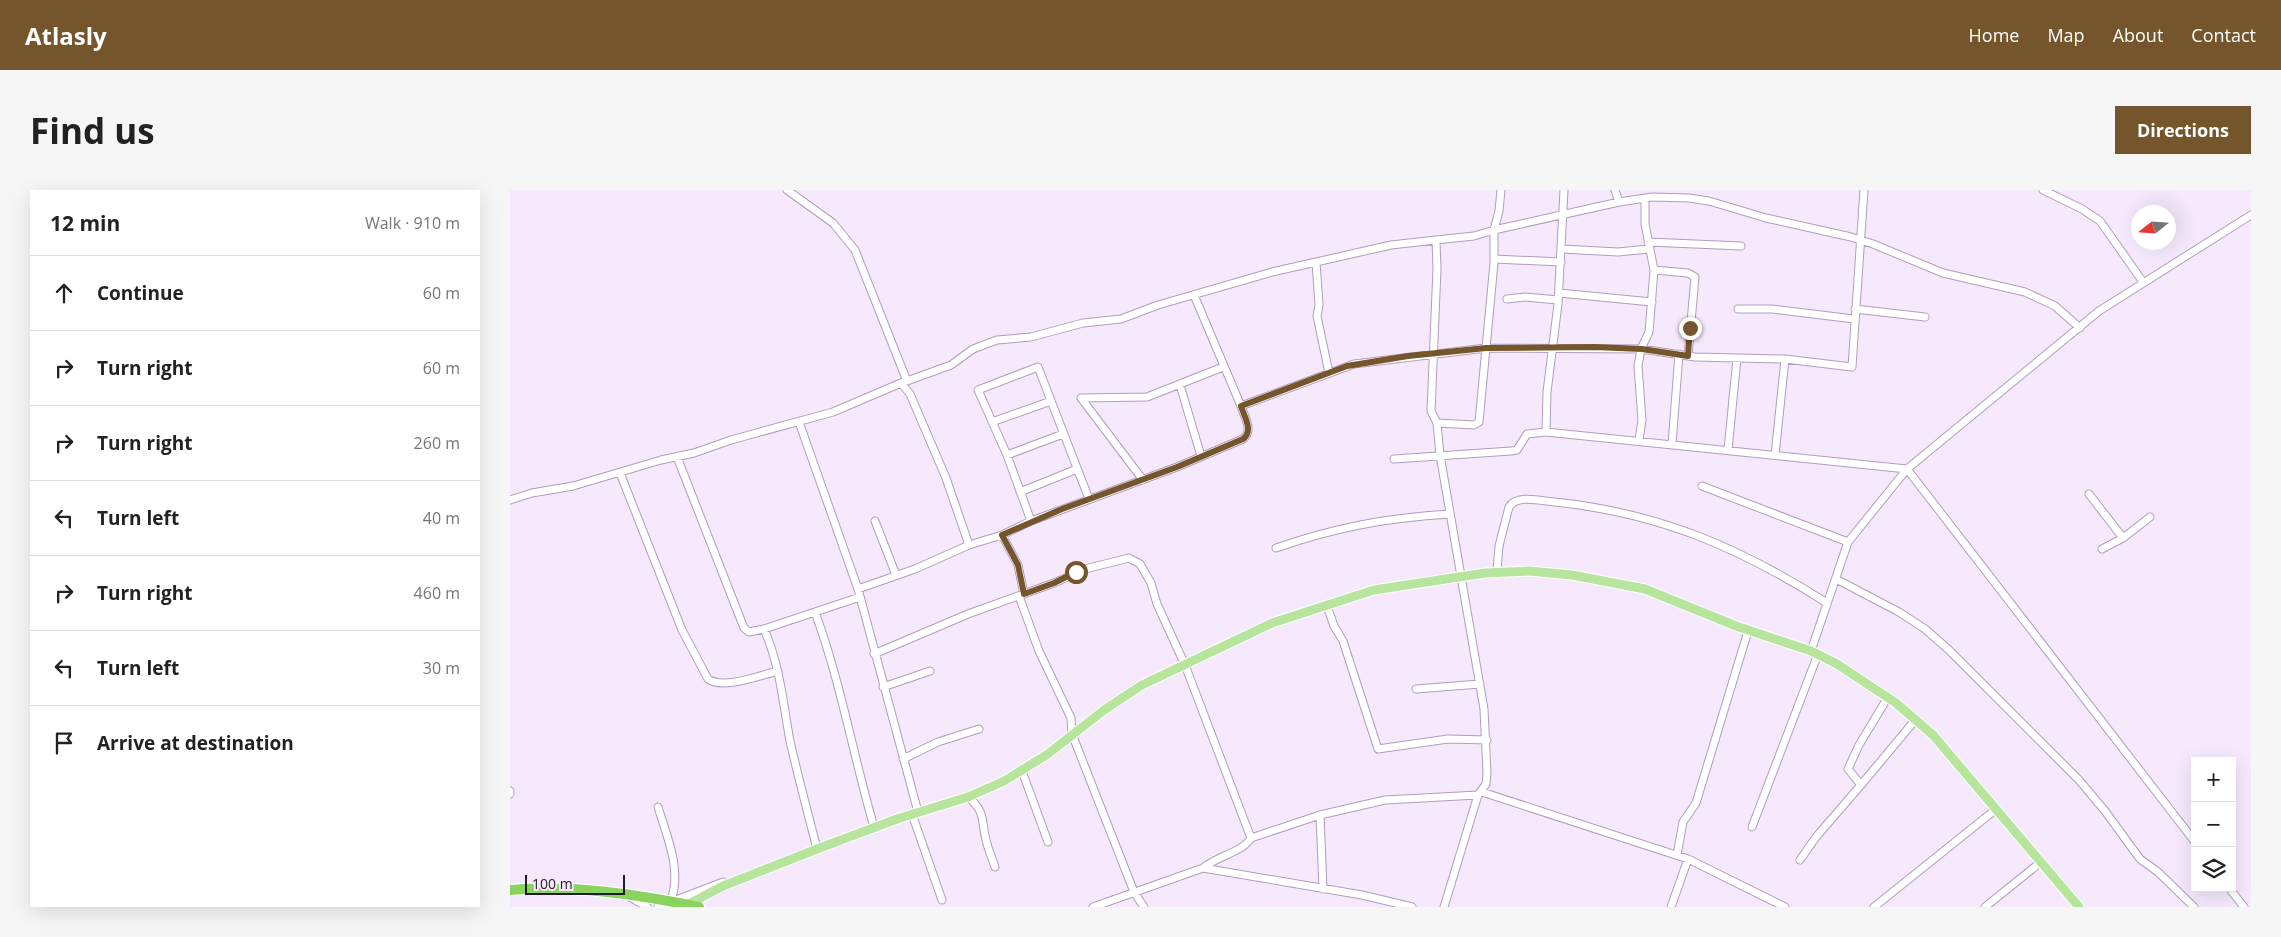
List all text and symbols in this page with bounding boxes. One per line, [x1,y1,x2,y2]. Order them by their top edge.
text: Atlasly [25,19,107,52]
text: Home [1969,23,2019,47]
text: Map [2047,23,2085,47]
text: About [2113,23,2163,47]
text: Contact [2191,23,2256,47]
button: Directions [2115,106,2251,154]
text: Find us [30,107,155,154]
north arrow [2131,205,2176,250]
text: 12 min [50,209,120,237]
text: Walk · 910 m [365,212,460,234]
icon: ahead [50,279,78,307]
text: Continue [97,280,184,306]
text: 60 m [423,282,460,304]
route end [1679,317,1702,340]
icon: right [50,354,78,382]
text: Turn right [97,355,192,381]
text: 60 m [423,357,460,379]
icon: right [50,429,78,457]
text: Turn right [97,430,192,456]
text: 260 m [414,432,460,454]
icon: left [50,504,78,532]
text: Turn left [97,505,179,531]
text: 40 m [423,507,460,529]
route start [1065,561,1088,584]
icon: right [50,579,78,607]
text: Turn right [97,580,192,606]
text: 460 m [414,582,460,604]
icon: left [50,654,78,682]
text: Turn left [97,655,179,681]
text: 30 m [423,657,460,679]
icon: arrive [50,729,78,757]
text: Arrive at destination [97,730,294,756]
map controls [2191,757,2236,892]
button: + [2191,757,2236,802]
button: − [2191,802,2236,847]
button: layers [2191,847,2236,892]
scale bar [525,872,625,895]
text: 100 m [532,874,573,893]

